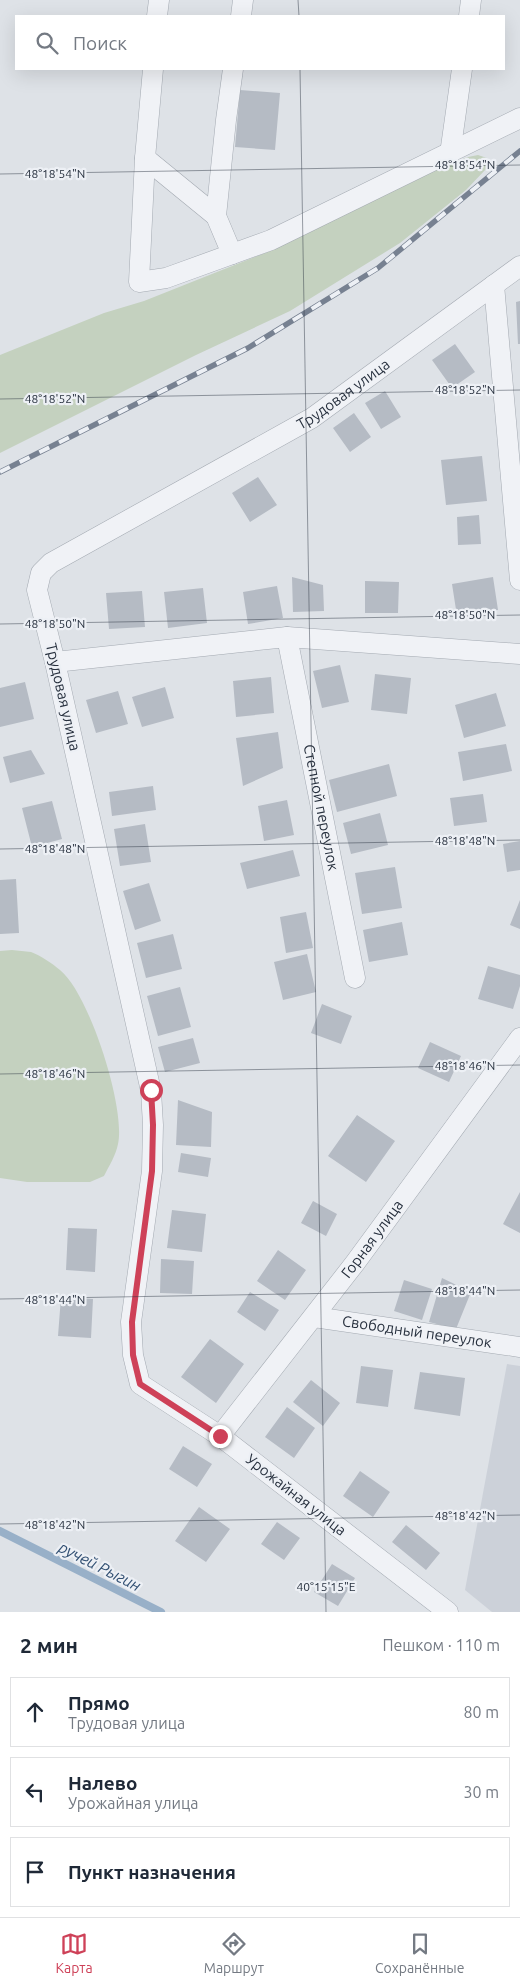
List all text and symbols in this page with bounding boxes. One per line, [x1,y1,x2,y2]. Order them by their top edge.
search box [15,15,505,70]
icon: search [33,29,61,57]
text: Поиск [73,32,127,54]
text: 48°18'54"N [435,158,495,171]
text: 48°18'54"N [25,167,85,180]
street label: Трудовая улица [294,355,393,433]
text: 48°18'52"N [435,383,495,396]
text: 48°18'52"N [25,392,85,405]
text: 48°18'50"N [435,608,495,621]
text: 48°18'50"N [25,617,85,630]
street label: Трудовая улица [43,641,84,752]
street label: Степной переулок [301,743,342,873]
text: 48°18'48"N [435,834,495,847]
text: 48°18'48"N [25,842,85,855]
text: 48°18'46"N [435,1059,495,1072]
text: 48°18'46"N [25,1067,85,1080]
route start [140,1079,163,1102]
street label: Горная улица [338,1196,406,1281]
text: 48°18'44"N [435,1284,495,1297]
text: 48°18'44"N [25,1293,85,1306]
street label: Свободный переулок [341,1312,493,1351]
route end [209,1425,232,1448]
street label: Урожайная улица [243,1450,350,1539]
text: 48°18'42"N [435,1509,495,1522]
text: 48°18'42"N [25,1518,85,1531]
water label: ручей Рыгин [55,1537,144,1594]
text: 40°15'15"E [297,1580,356,1593]
text: 2 мин [20,1633,78,1657]
text: Пешком · 110 m [382,1636,500,1654]
text: Прямо [68,1692,130,1714]
icon: ahead [21,1698,49,1726]
text: 80 m [463,1703,499,1721]
text: Трудовая улица [68,1714,185,1732]
text: Налево [68,1772,137,1794]
icon: left [21,1778,49,1806]
text: 30 m [463,1783,499,1801]
text: Урожайная улица [68,1794,199,1812]
icon: arrive [21,1858,49,1886]
text: Пункт назначения [68,1861,236,1883]
tab: Карта [55,1930,93,1976]
tab: Маршрут [204,1930,264,1976]
tab: Сохранённые [375,1930,465,1976]

